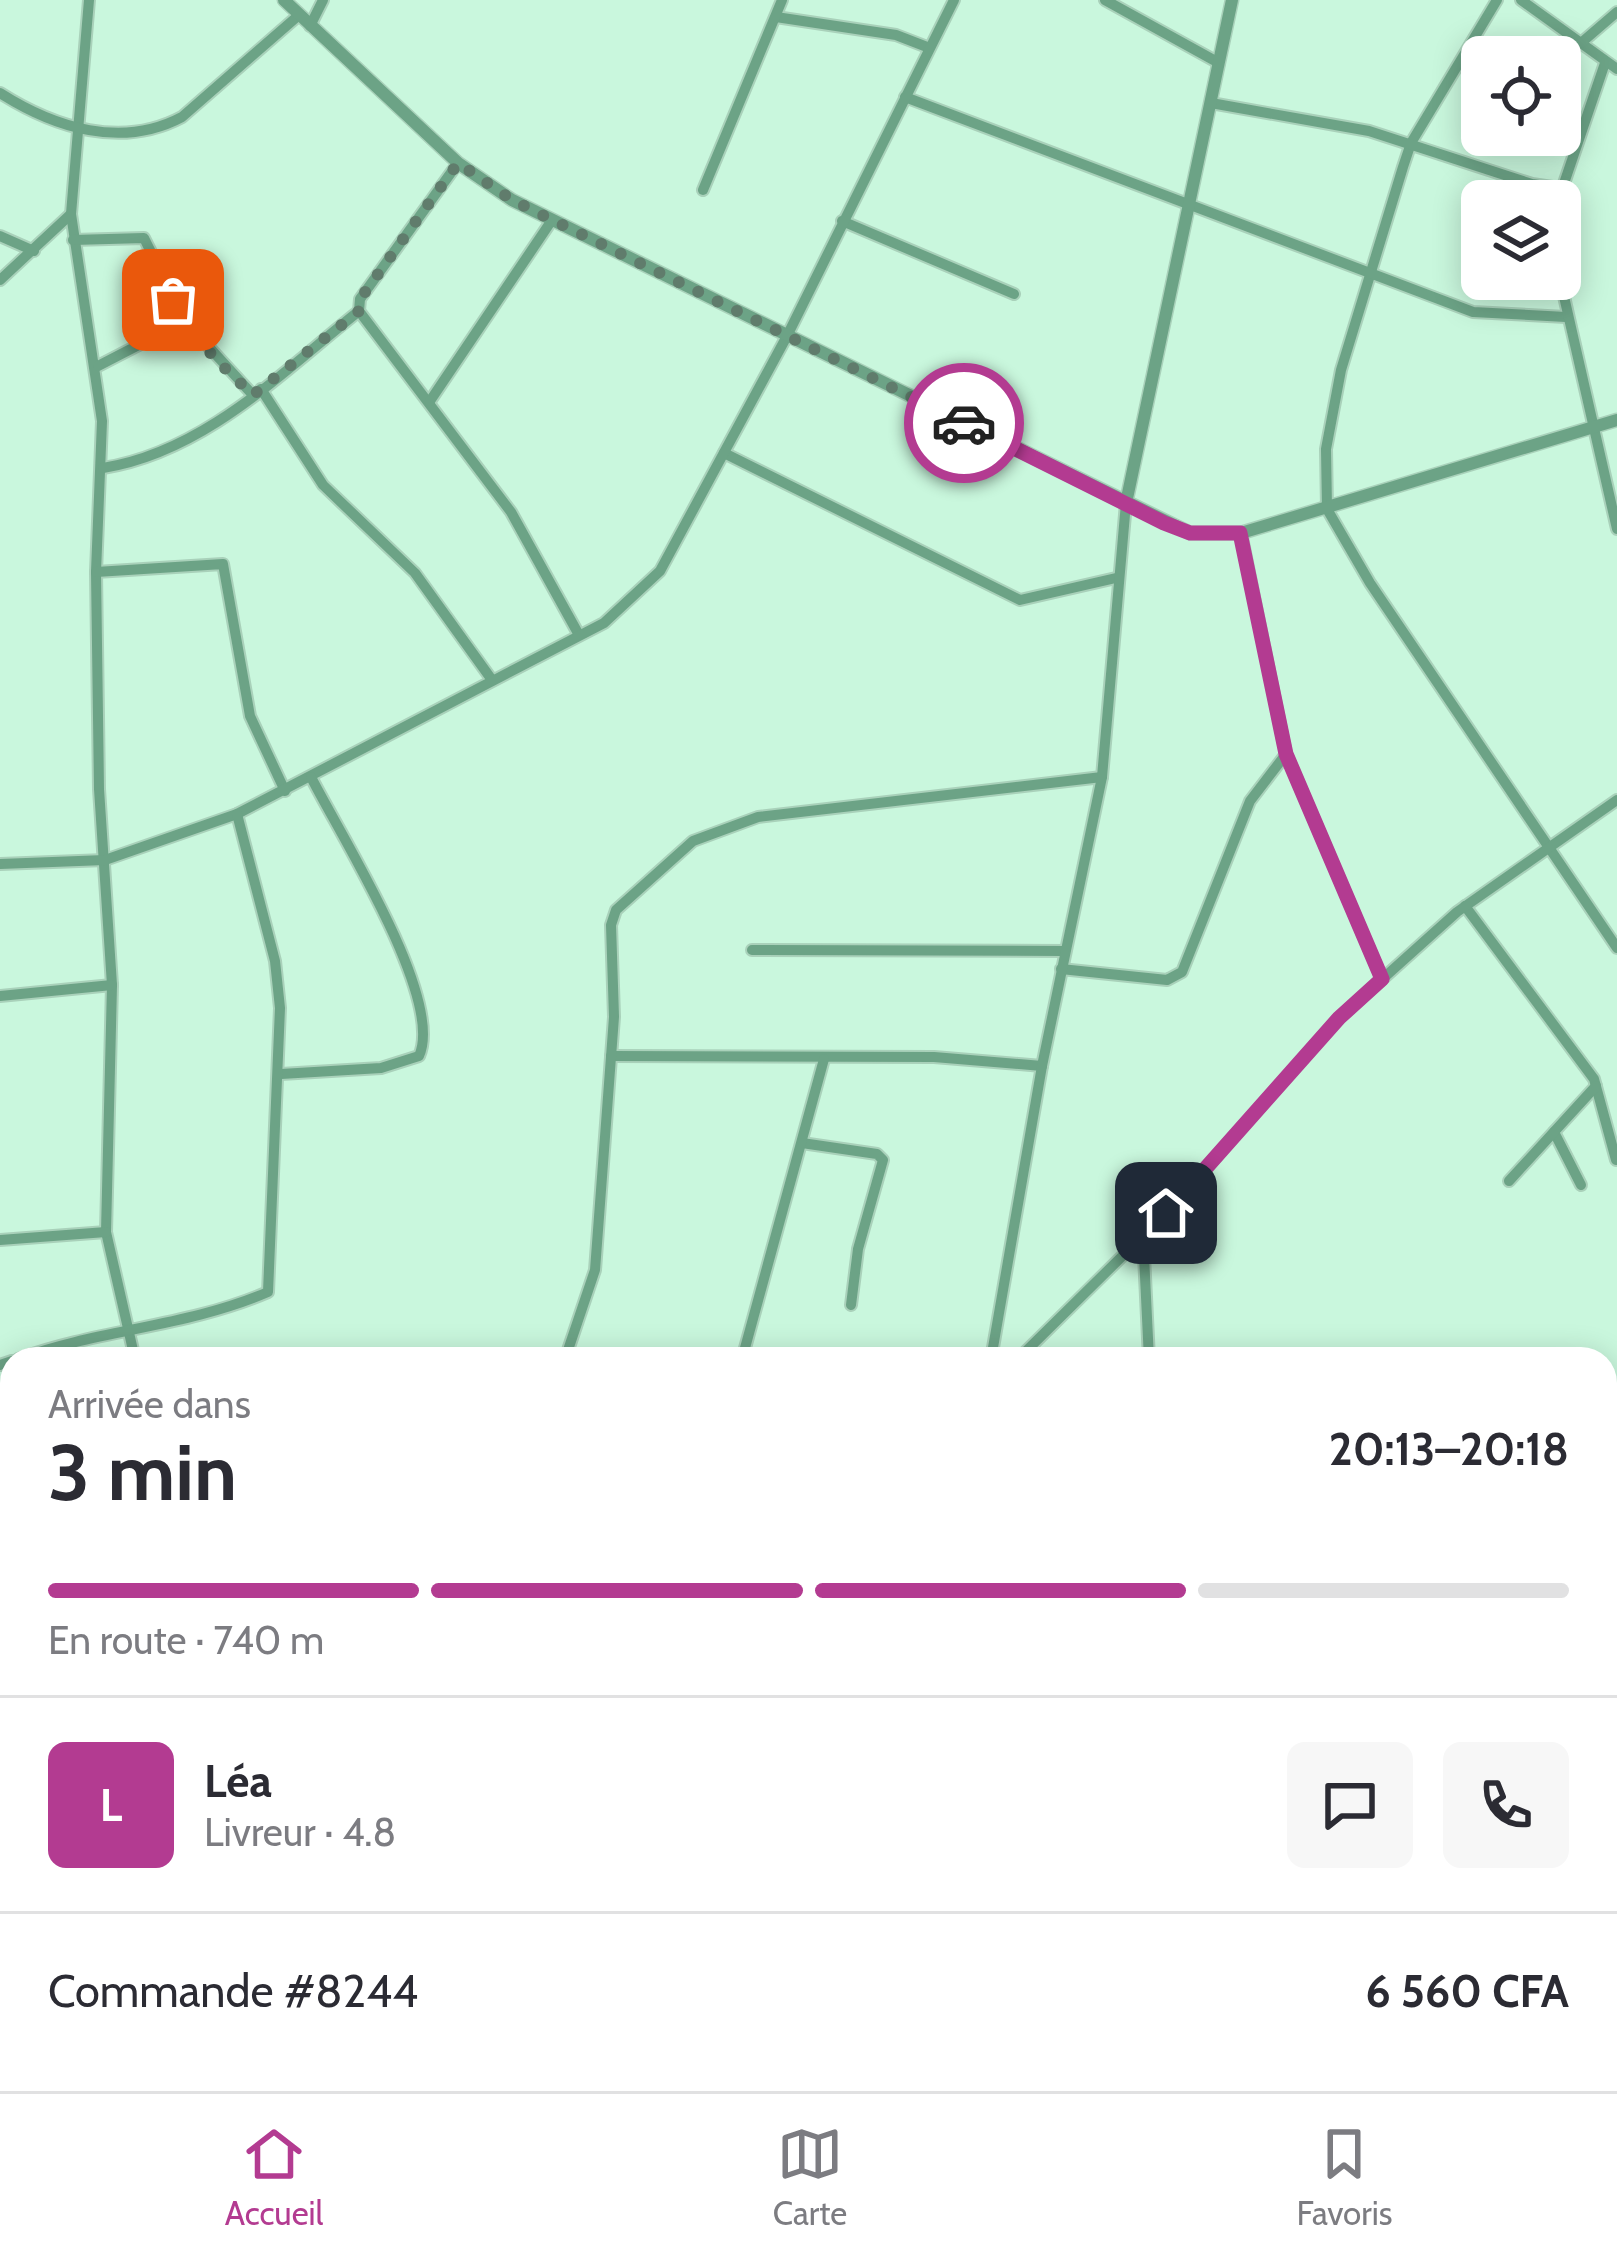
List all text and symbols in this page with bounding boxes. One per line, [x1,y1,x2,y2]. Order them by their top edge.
map controls [1461,36,1581,300]
button: locate [1461,36,1581,156]
button: layers [1461,180,1581,300]
pin [122,249,224,351]
icon: bag [140,267,206,333]
courier [904,363,1024,483]
icon: car [931,390,997,456]
pin [1115,1162,1217,1264]
icon: home [1133,1180,1199,1246]
text: Arrivée dans [48,1380,251,1428]
text: 20:13–20:18 [1329,1422,1569,1476]
text: 3 min [48,1425,237,1520]
text: En route · 740 m [48,1616,324,1664]
button: chat [1287,1742,1413,1868]
button: phone [1443,1742,1569,1868]
text: Léa [204,1754,272,1808]
text: L [100,1778,122,1832]
text: Livreur · 4.8 [204,1808,396,1856]
text: Commande #8244 [48,1964,418,2018]
text: 6 560 CFA [1365,1964,1569,2018]
tab: Accueil [225,2121,323,2233]
tab: Carte [773,2121,847,2233]
tab: Favoris [1297,2121,1392,2233]

